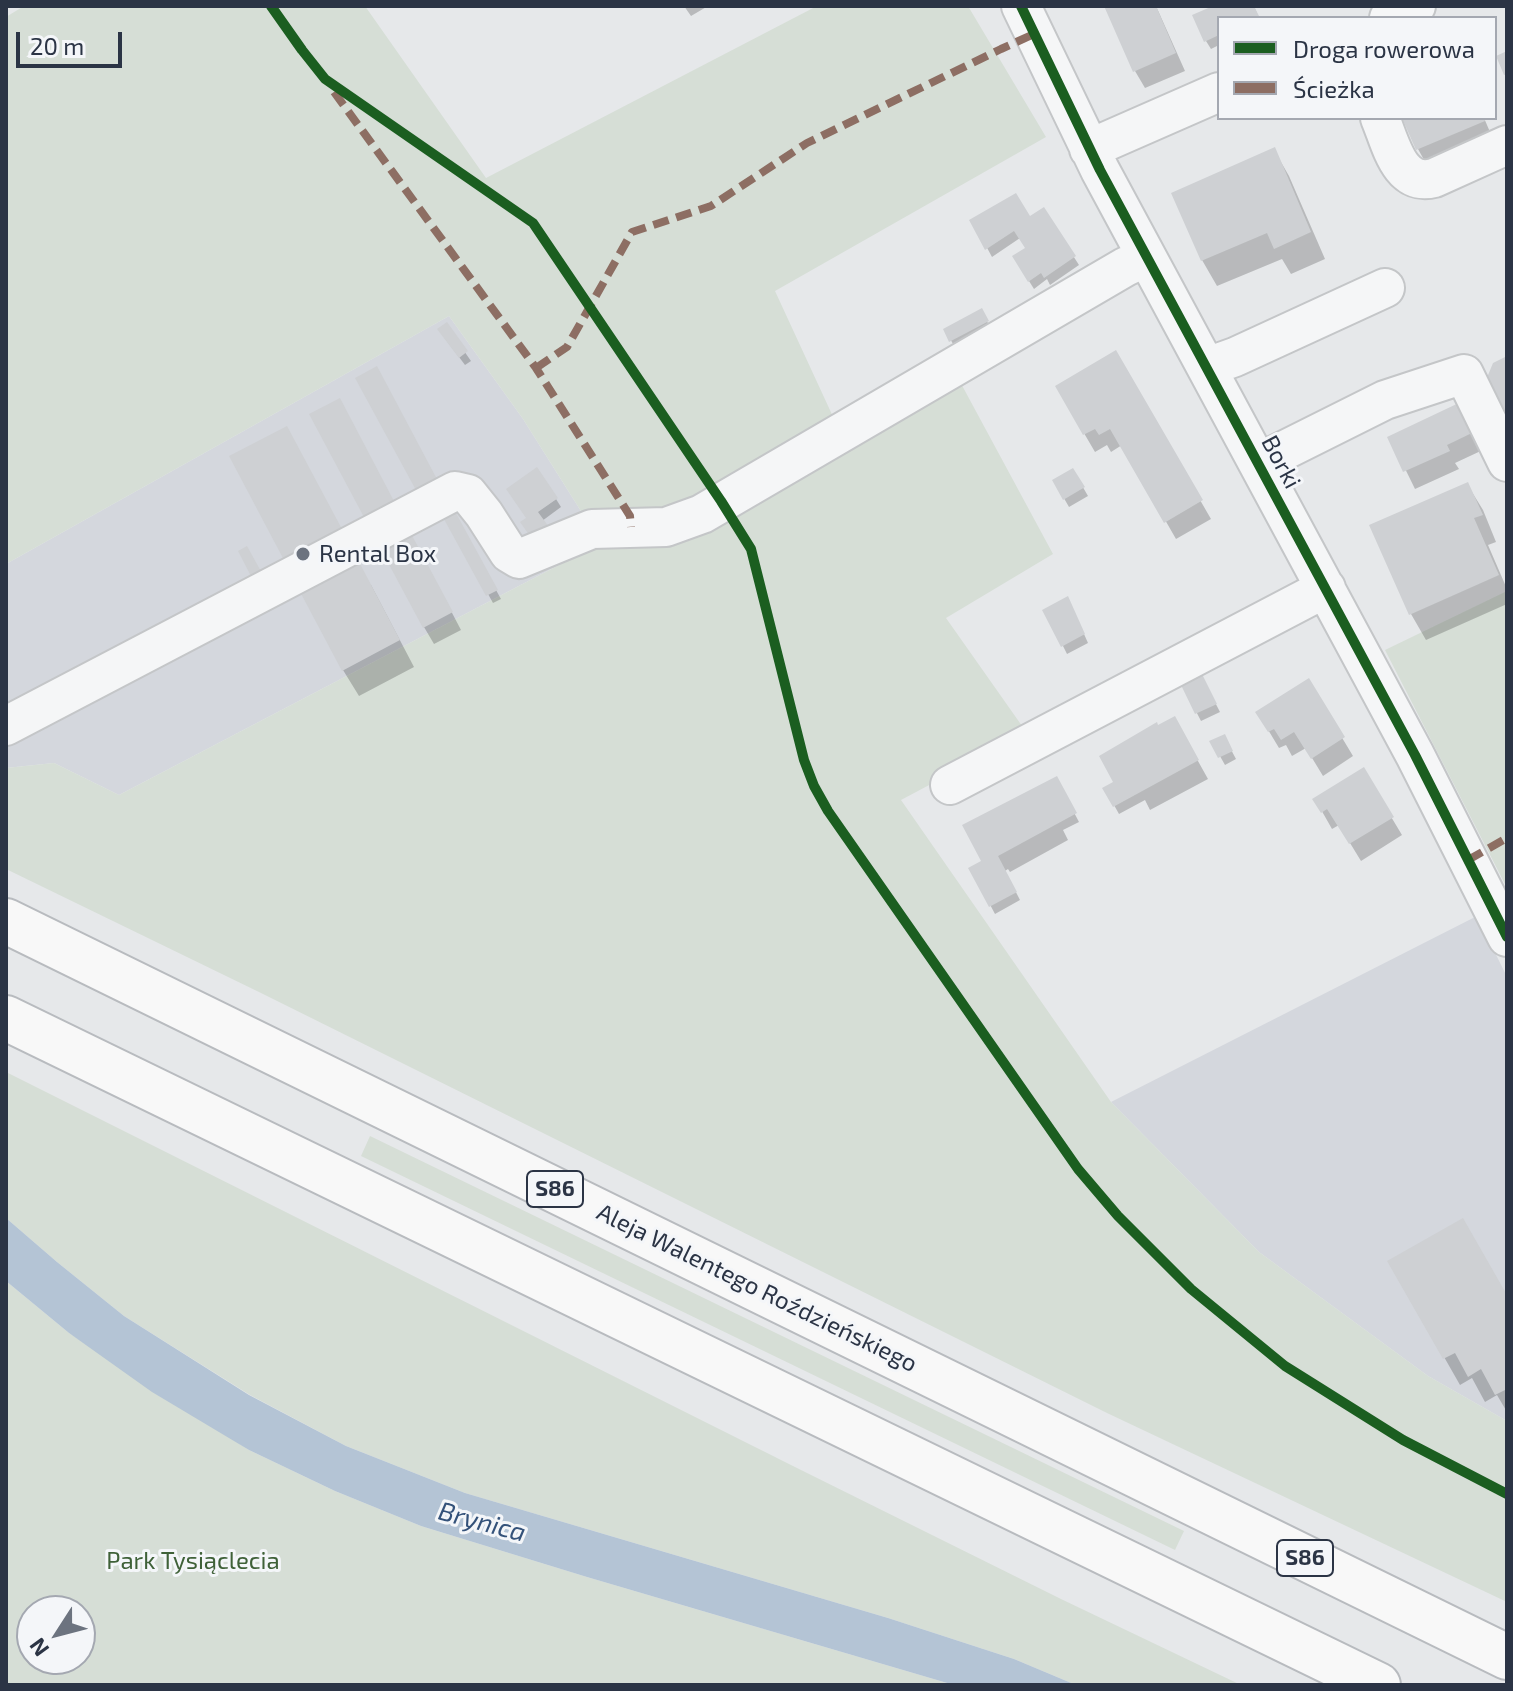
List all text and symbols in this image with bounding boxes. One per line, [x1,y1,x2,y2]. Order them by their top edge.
scale bar [20,16,126,66]
legend [1217,16,1497,120]
text: 20 m [30,31,84,60]
text: Droga rowerowa [1293,34,1475,63]
text: Ścieżka [1293,74,1375,103]
street label: Borki [1255,430,1307,494]
place label: Rental Box [319,540,436,568]
marker: Rental Box [294,545,312,563]
road number: S86 [527,1171,583,1207]
street label: Aleja Walentego Roździeńskiego [592,1198,922,1378]
water label: Brynica [435,1495,529,1549]
road number: S86 [1277,1540,1333,1576]
park label: Park Tysiąclecia [106,1547,280,1575]
north arrow [16,1595,96,1675]
text: N [23,1634,53,1662]

